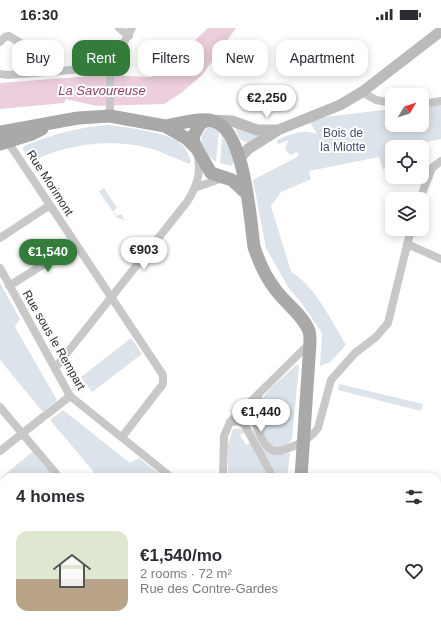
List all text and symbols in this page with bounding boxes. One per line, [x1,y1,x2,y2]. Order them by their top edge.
text: 16:30 [20,6,58,23]
chip: Buy [12,40,64,76]
chip: Rent [72,40,130,76]
chip: Filters [138,40,204,76]
chip: New [212,40,268,76]
chip: Apartment [276,40,368,76]
water label: La Savoureuse [58,83,146,98]
pin: €2,250 [234,85,300,119]
north arrow [385,88,429,132]
map controls [385,88,429,236]
text: €2,250 [247,90,287,105]
park label: Bois de la Miotte [320,126,366,154]
button: locate [385,140,429,184]
street label: Rue Morimont [24,148,77,219]
button: layers [385,192,429,236]
pin: €903 [120,237,168,271]
pin: €1,540 [15,239,81,273]
text: €903 [130,242,158,257]
text: €1,540 [28,244,68,259]
street label: Rue sous le Rempart [20,288,89,393]
pin: €1,440 [228,399,294,433]
text: €1,440 [241,404,281,419]
icon: filters [403,486,425,508]
text: 4 homes [16,487,85,506]
text: €1,540/mo [140,546,222,565]
icon: home [48,547,96,595]
icon: heart [403,560,425,582]
text: 2 rooms · 72 m² [140,566,232,581]
text: Rue des Contre-Gardes [140,581,278,596]

